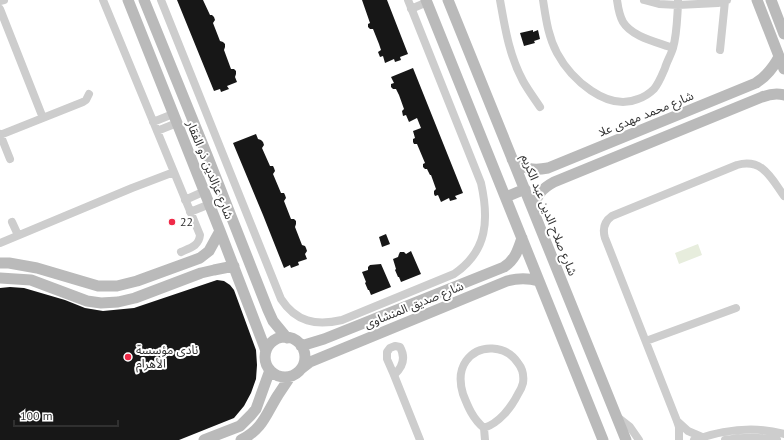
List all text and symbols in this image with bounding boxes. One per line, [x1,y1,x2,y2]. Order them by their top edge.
street label: شارع محمد مهدى علا [596,88,696,141]
street label: شارع عزالدين ذو الفقار [182,117,237,222]
street label: شارع صلاح الدين عبد الكريم [516,152,581,279]
place label: 22 [180,214,193,229]
marker: 22 [167,217,177,227]
street label: شارع صديق المنشاوى [362,278,466,333]
place label: نادى مؤسسة الأهرام [136,342,198,373]
marker: نادى مؤسسة الأهرام [123,352,133,362]
scale bar [14,402,118,428]
text: 100 m [20,408,53,423]

